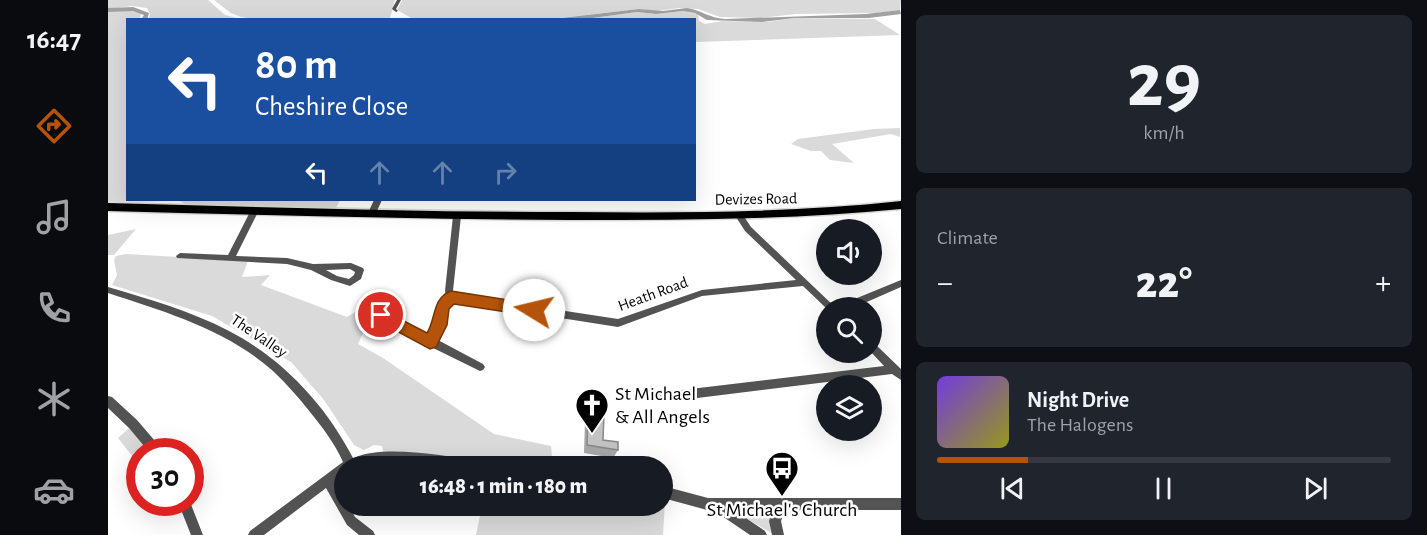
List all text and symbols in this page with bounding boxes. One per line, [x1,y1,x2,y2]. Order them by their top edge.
text: 16:47 [27,26,81,53]
icon: left [156,42,234,120]
text: 29 [1127,43,1201,121]
text: 80 m [255,44,338,86]
text: Cheshire Close [255,93,408,120]
icon: directions [33,105,75,147]
text: km/h [1143,123,1185,143]
icon: left [300,156,333,189]
icon: ahead [363,156,396,189]
icon: ahead [426,156,459,189]
icon: right [489,156,522,189]
street label: Devizes Road [715,190,797,208]
icon: music [33,196,75,238]
map controls [816,219,882,441]
button: sound [816,219,882,285]
text: Climate [937,228,998,248]
text: 22° [1136,261,1192,306]
text: − [937,267,953,300]
text: + [1375,267,1391,300]
street label: Heath Road [616,274,690,314]
position arrow [502,278,566,342]
icon: phone [33,287,75,329]
pin [355,289,406,340]
button: search [816,297,882,363]
icon: arrive [364,298,397,331]
street label: The Valley [228,312,290,361]
button: layers [816,375,882,441]
icon: climate [33,378,75,420]
place label: St Michael & All Angels [615,384,710,427]
church icon: St Michael & All Angels [574,387,610,434]
text: Night Drive [1027,389,1129,411]
text: The Halogens [1027,415,1133,435]
speed limit sign: 30 [126,438,204,516]
bus stop icon: St Michael's Church [764,450,800,497]
icon: car [33,469,75,511]
icon: previous [996,472,1029,505]
icon: pause [1147,472,1180,505]
icon: next [1299,472,1332,505]
text: 16:48 · 1 min · 180 m [420,475,587,497]
place label: St Michael's Church [707,500,857,520]

